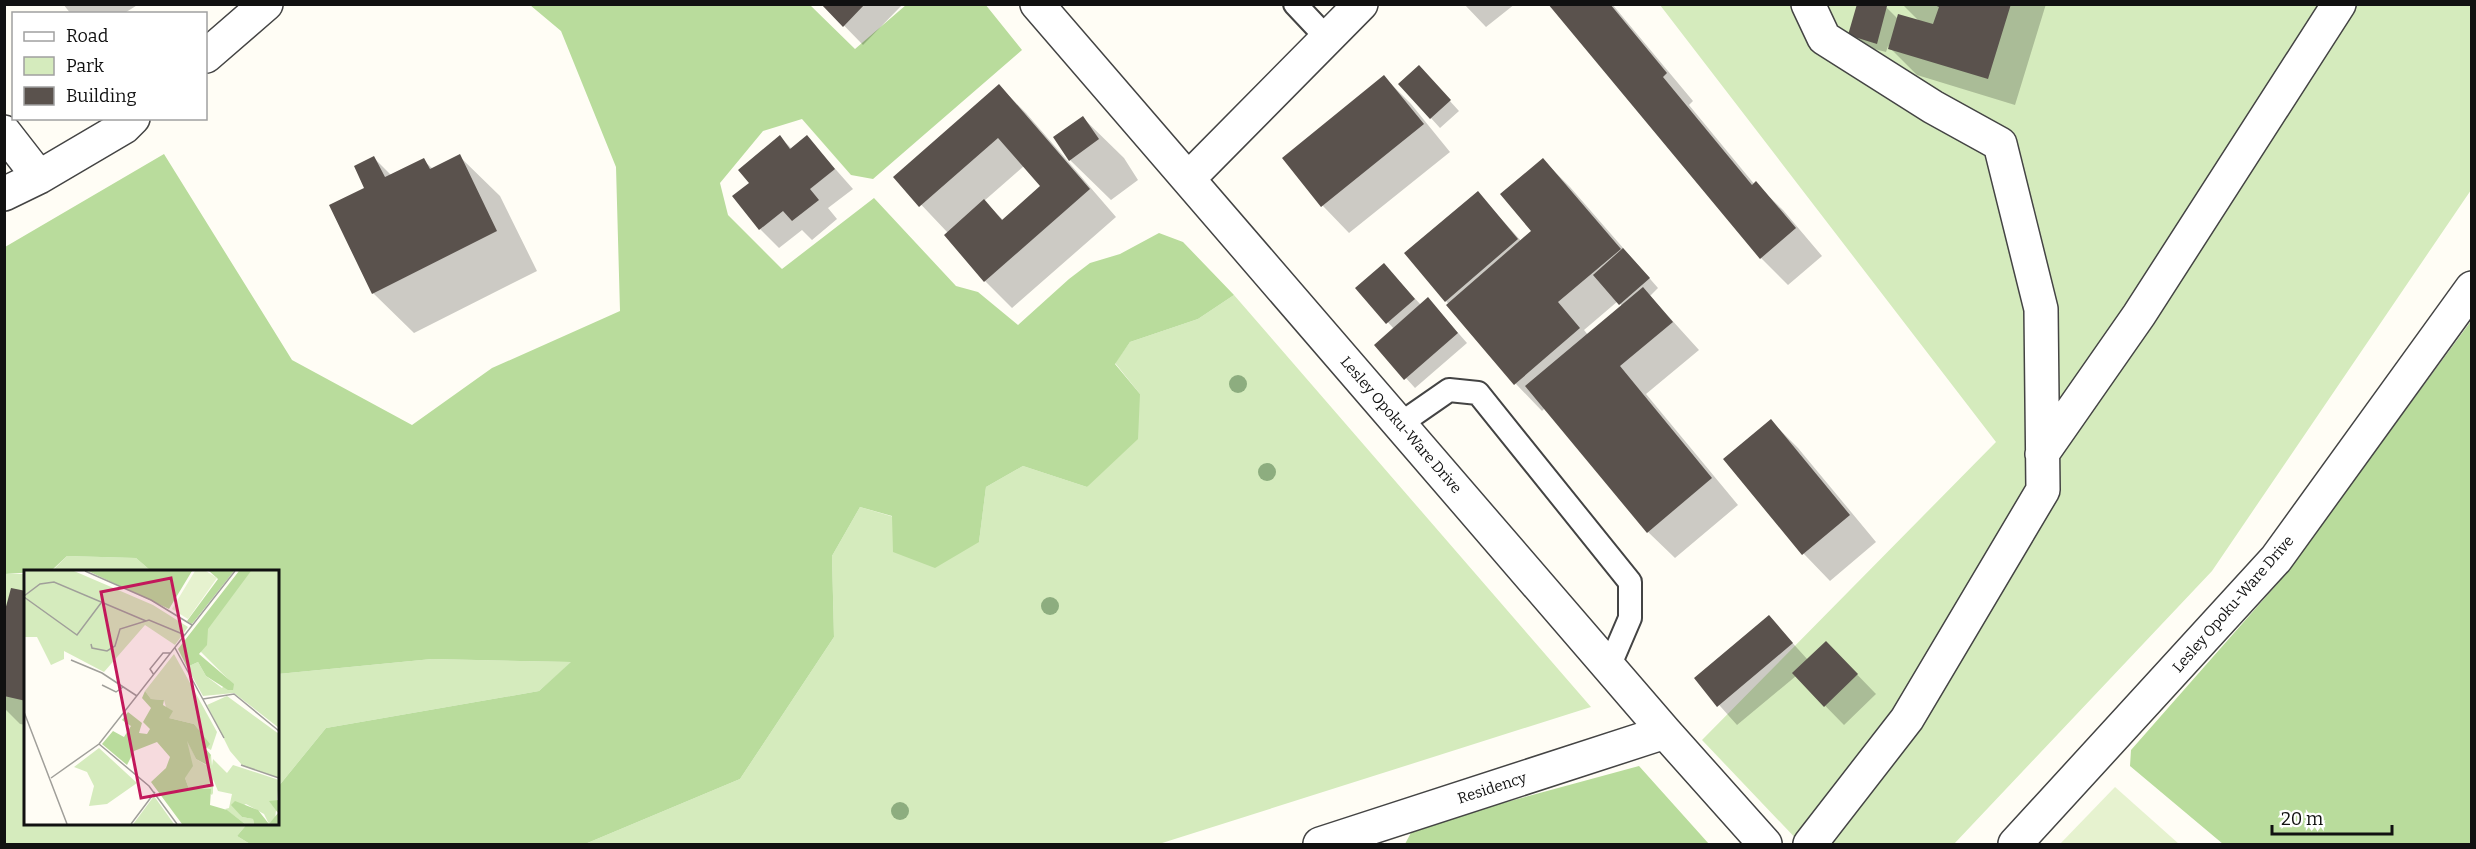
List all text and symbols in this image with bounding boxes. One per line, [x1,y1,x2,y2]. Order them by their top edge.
legend [12,12,207,120]
text: Road [66,25,109,47]
text: Park [66,55,105,77]
text: Building [66,85,137,107]
street label: Lesley Opoku-Ware Drive [1337,353,1465,497]
street label: Lesley Opoku-Ware Drive [2169,532,2297,676]
inset map [24,570,279,825]
street label: Residency [1455,768,1529,808]
scale bar [2272,798,2392,836]
text: 20 m [2281,808,2323,830]

